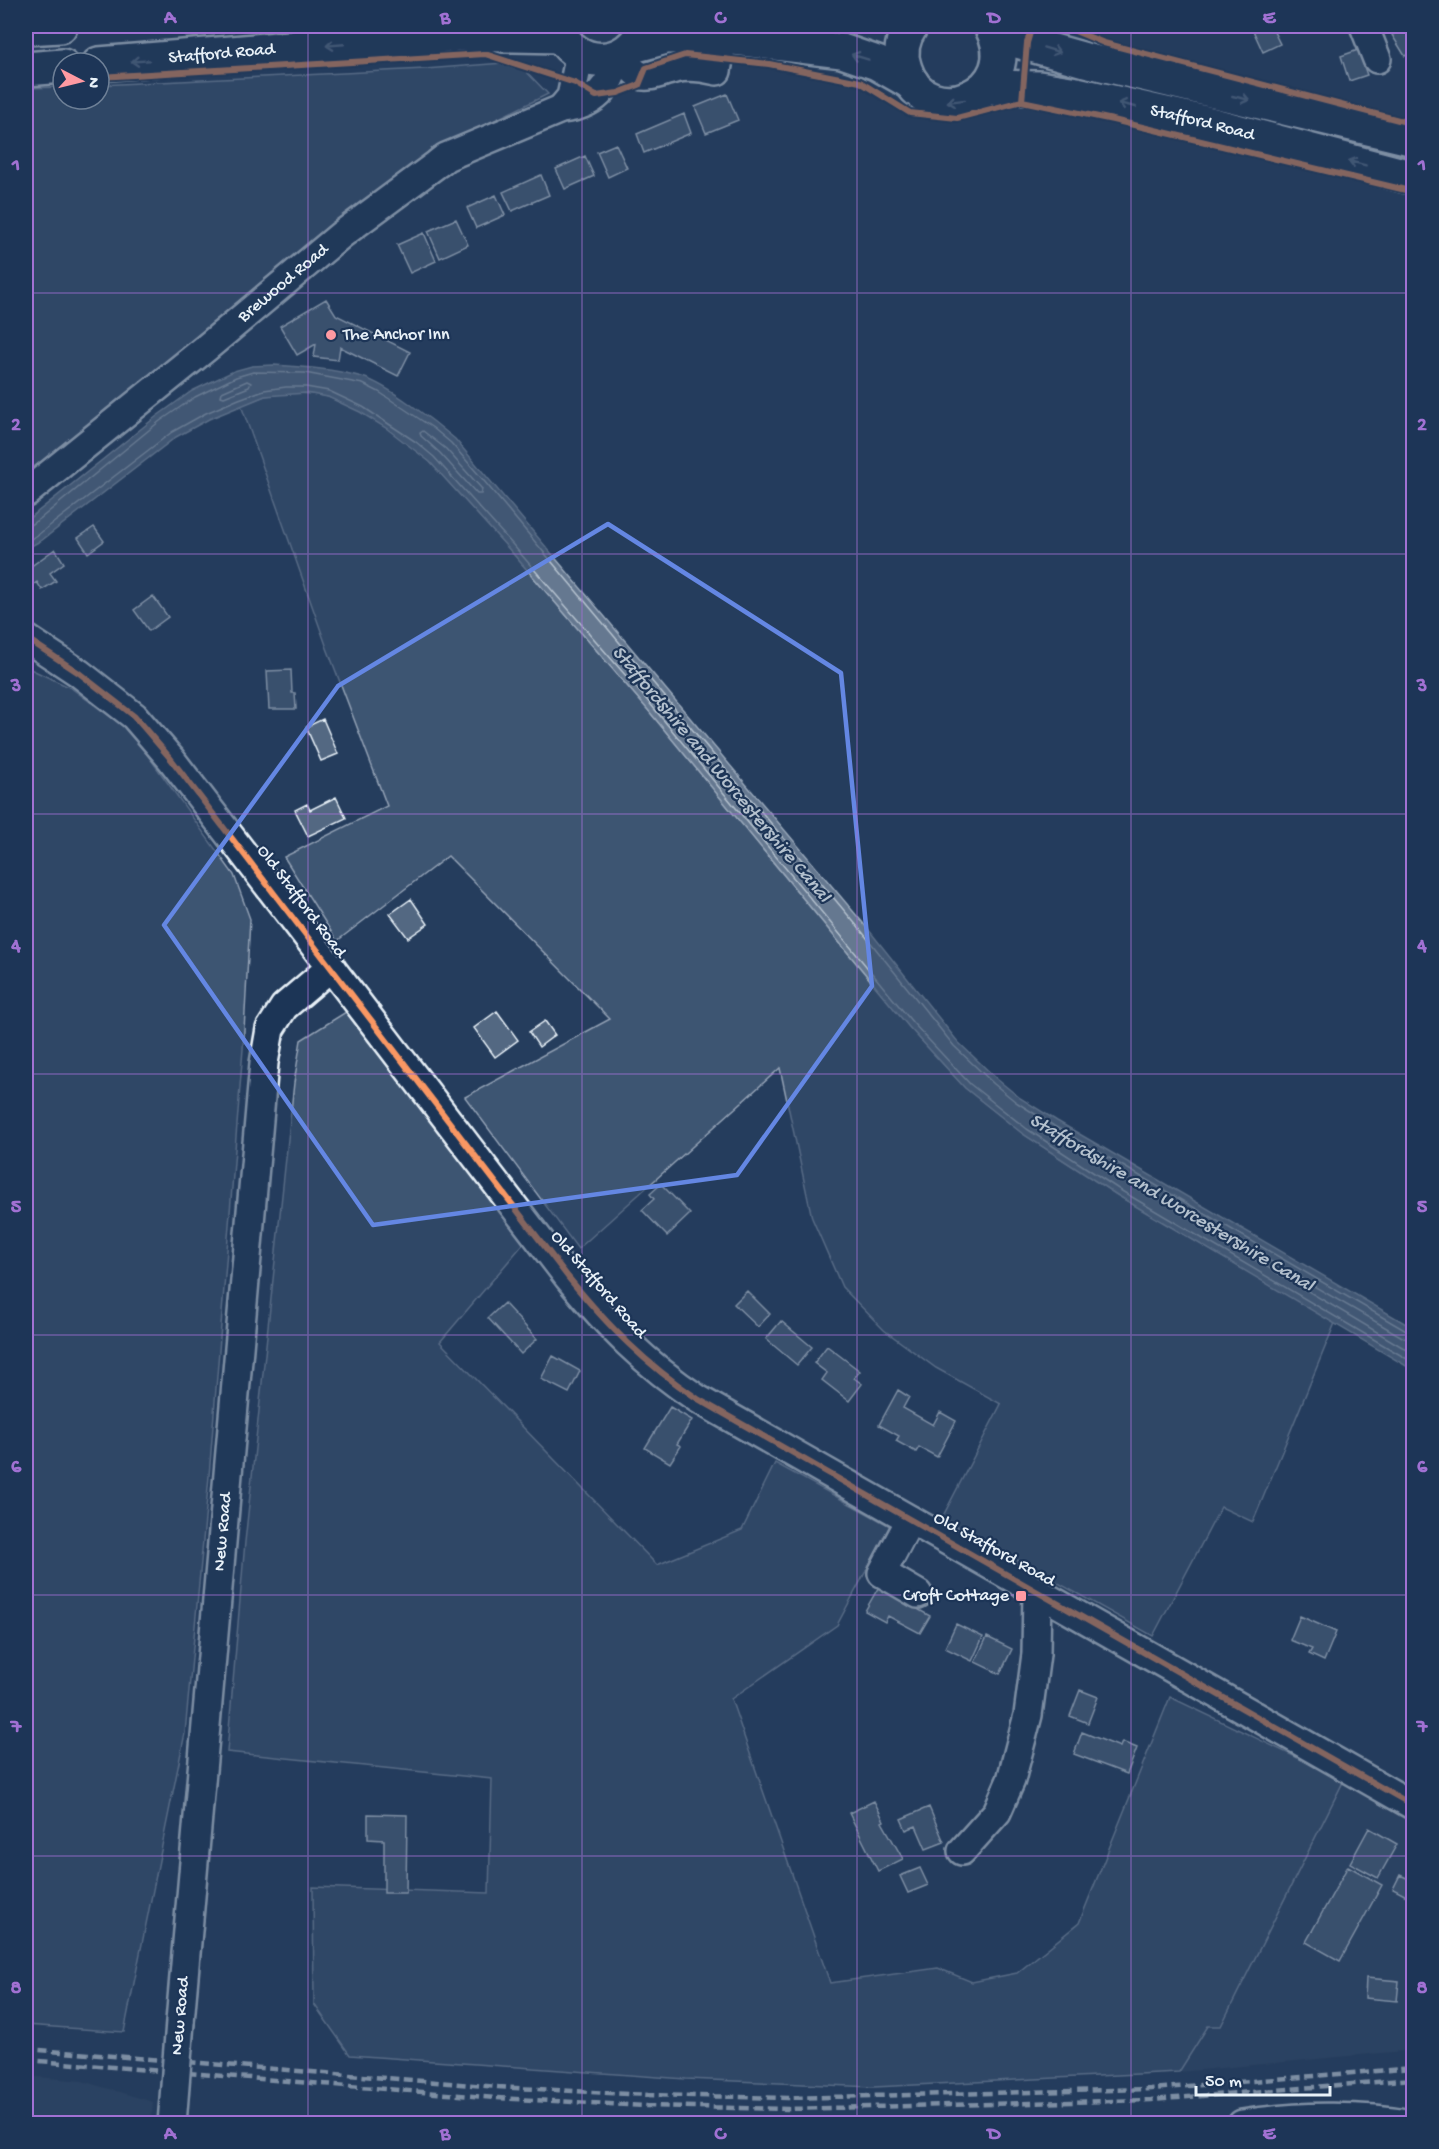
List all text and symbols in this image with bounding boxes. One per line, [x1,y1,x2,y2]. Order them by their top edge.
text: A [163,8,178,31]
text: B [439,8,451,31]
text: C [714,8,728,31]
text: D [985,8,1001,31]
text: E [1263,8,1277,31]
street label: Stafford Road [168,39,277,69]
one-way arrow [325,40,345,51]
one-way arrow [1042,45,1061,56]
north arrow [51,51,111,111]
one-way arrow [851,51,870,62]
one-way arrow [131,56,151,67]
text: N [82,76,102,89]
one-way arrow [1231,92,1250,104]
one-way arrow [947,95,966,106]
one-way arrow [1118,99,1137,111]
street label: Stafford Road [1148,100,1258,146]
text: 1 [11,155,20,178]
text: 1 [1417,155,1426,178]
one-way arrow [1348,157,1367,169]
street label: Brewood Road [233,238,334,328]
place label: The Anchor Inn [342,325,450,346]
marker: The Anchor Inn [324,328,338,342]
text: 2 [11,415,21,438]
text: 2 [1417,415,1427,438]
water label: Staffordshire and Worcestershire Canal [606,642,835,909]
text: 3 [10,676,21,699]
text: 3 [1416,676,1427,699]
street label: Old Stafford Road [252,841,351,964]
text: 4 [10,936,21,959]
text: 4 [1416,936,1427,959]
water label: Staffordshire and Worcestershire Canal [1025,1110,1319,1299]
text: 5 [11,1197,22,1220]
text: 5 [1417,1197,1428,1220]
street label: Old Stafford Road [545,1227,652,1344]
text: 6 [11,1457,22,1480]
text: 6 [1417,1457,1428,1480]
street label: New Road [209,1490,237,1572]
street label: Old Stafford Road [929,1508,1060,1593]
place label: Croft Cottage [903,1586,1010,1607]
marker: Croft Cottage [1014,1589,1028,1603]
text: 7 [10,1717,23,1740]
text: 7 [1416,1717,1429,1740]
street label: New Road [167,1975,195,2056]
text: 8 [11,1978,22,2001]
text: 8 [1417,1978,1428,2001]
scale bar [1196,2059,1330,2097]
text: 50 m [1205,2072,1242,2093]
text: A [163,2124,178,2147]
text: B [439,2124,451,2147]
text: C [714,2124,728,2147]
text: D [985,2124,1001,2147]
text: E [1263,2124,1277,2147]

